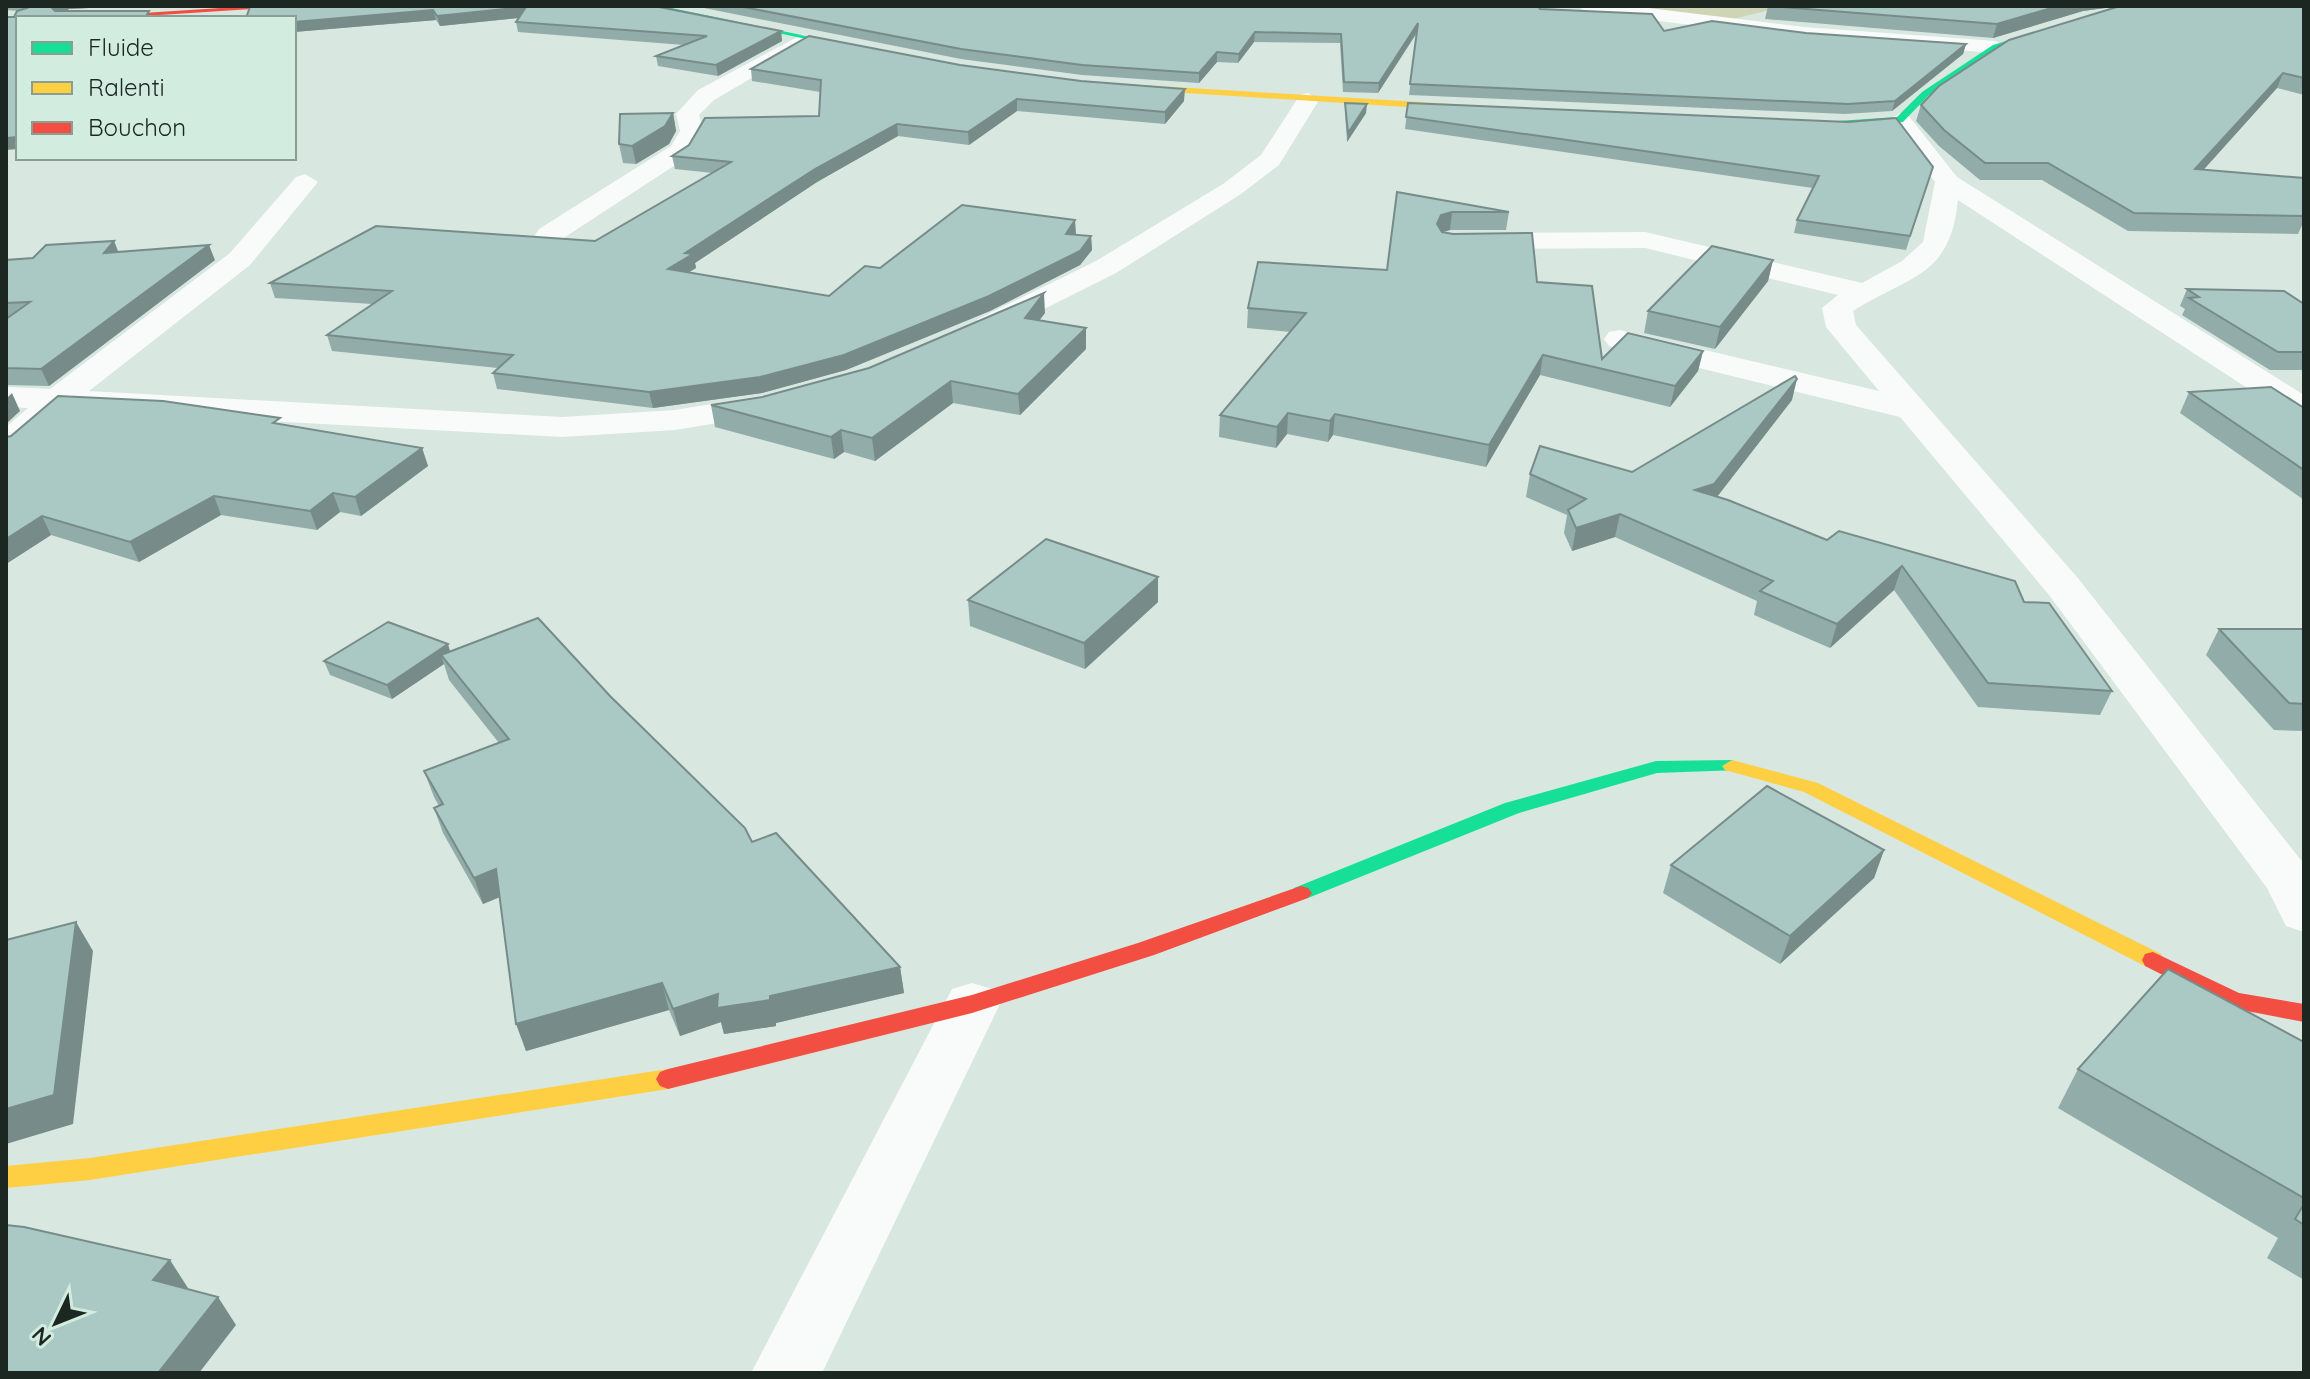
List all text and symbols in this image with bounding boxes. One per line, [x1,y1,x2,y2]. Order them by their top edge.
legend [16,16,296,160]
text: Fluide [88,32,154,62]
text: Ralenti [88,72,165,102]
text: Bouchon [88,112,186,142]
north arrow [16,1283,96,1363]
text: N [26,1321,57,1352]

